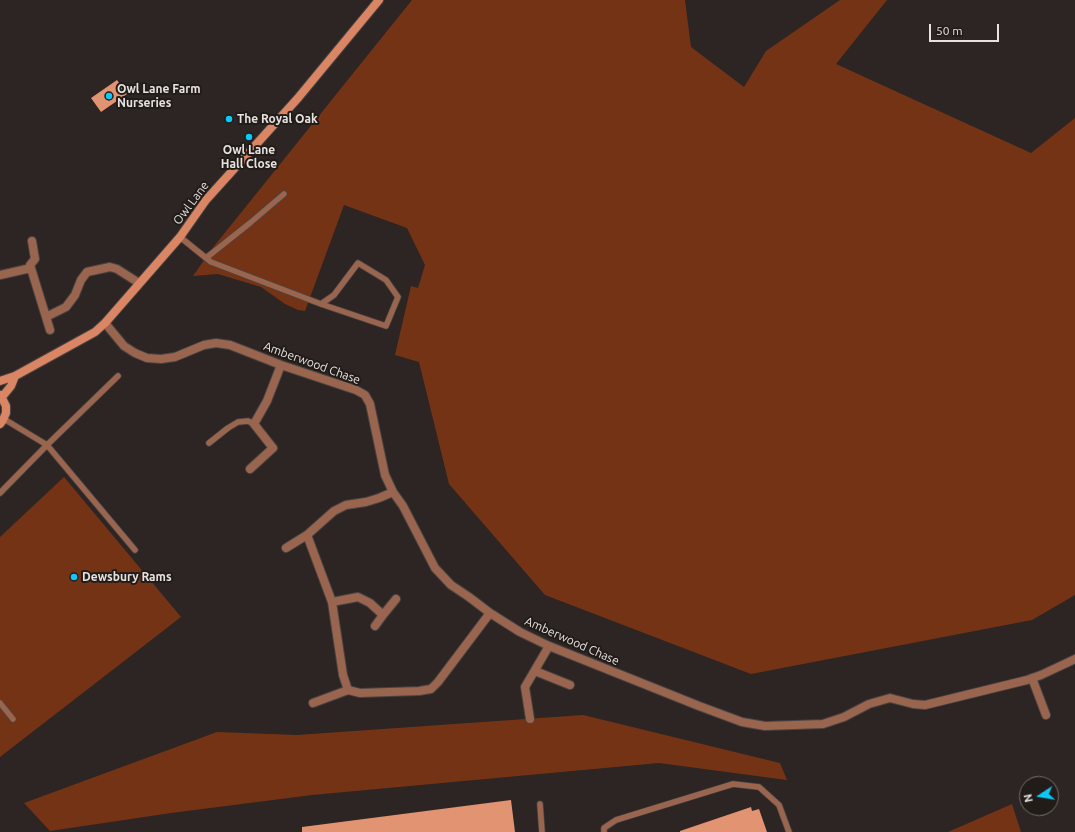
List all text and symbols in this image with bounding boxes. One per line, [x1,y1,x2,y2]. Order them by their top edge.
scale bar [931,16,1001,42]
text: 50 m [936,24,963,37]
place label: Owl Lane Farm Nurseries [117,82,201,110]
marker: Owl Lane Farm Nurseries [104,91,114,101]
place label: The Royal Oak [237,112,318,126]
marker: The Royal Oak [224,114,234,124]
marker: Owl Lane Hall Close [244,132,254,142]
place label: Owl Lane Hall Close [221,143,277,171]
street label: Owl Lane [170,179,212,227]
street label: Amberwood Chase [262,339,362,387]
place label: Dewsbury Rams [82,570,172,584]
marker: Dewsbury Rams [69,572,79,582]
street label: Amberwood Chase [523,614,621,668]
north arrow [1019,776,1059,816]
text: N [1022,793,1035,804]

